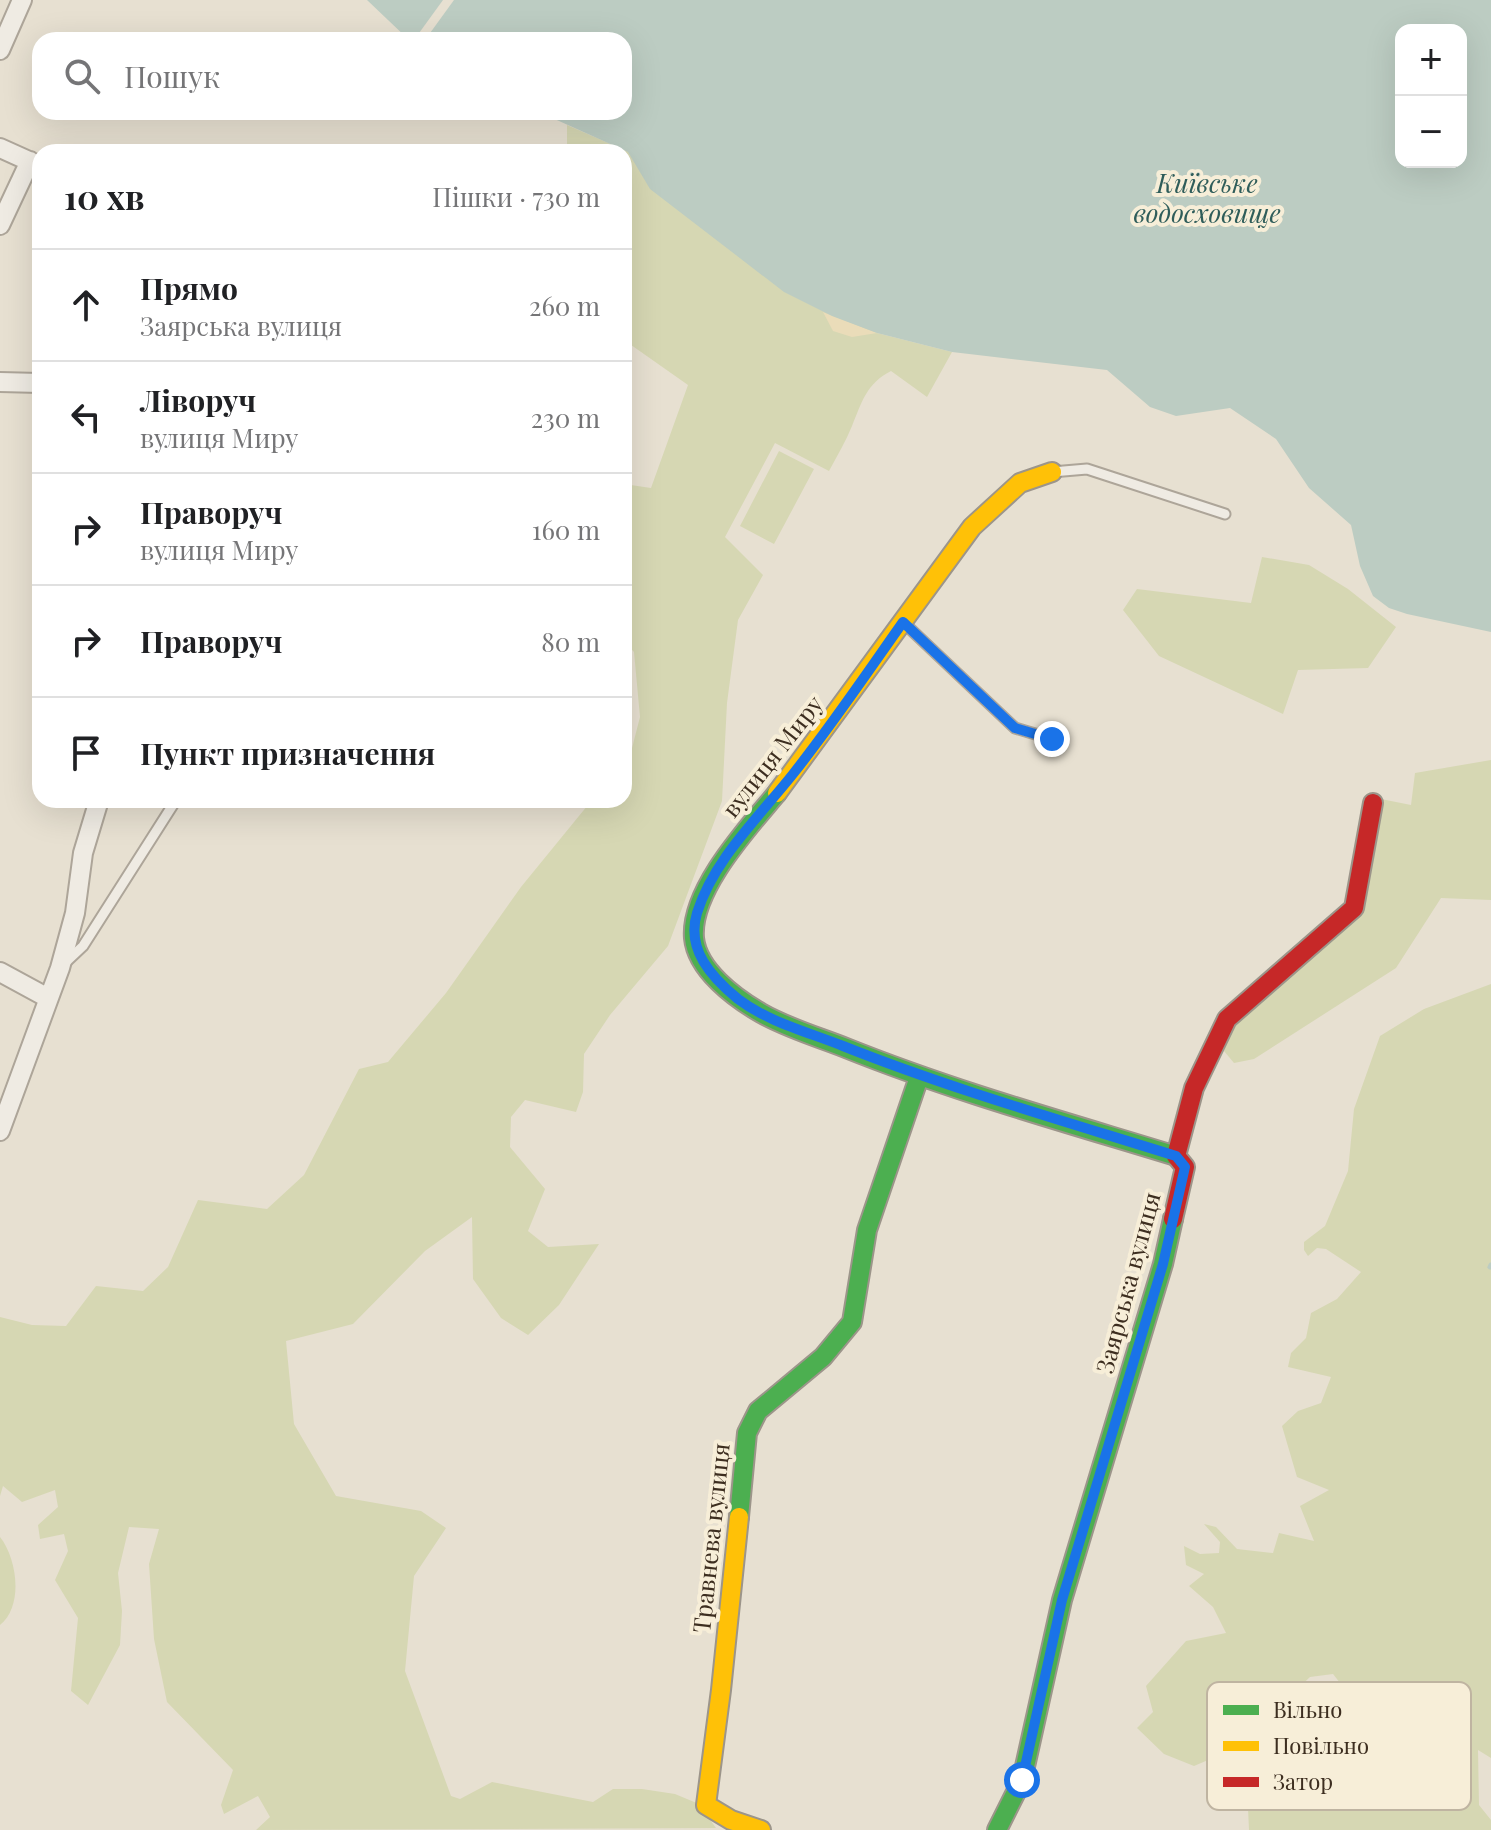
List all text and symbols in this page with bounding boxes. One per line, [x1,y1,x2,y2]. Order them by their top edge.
map controls [1395,24,1467,168]
button: + [1395,24,1467,96]
search box [32,32,632,120]
icon: search [60,54,104,98]
text: Пошук [124,56,220,96]
button: − [1395,96,1467,168]
water label: Київське водосховище [1133,165,1281,230]
text: 10 хв [64,173,145,219]
text: Пішки · 730 m [432,179,600,214]
text: Прямо [140,268,238,308]
icon: ahead [64,283,108,327]
text: 260 m [529,288,600,323]
text: Заярська вулиця [140,308,342,343]
text: Ліворуч [140,380,256,420]
icon: left [64,395,108,439]
text: 230 m [531,400,600,435]
text: вулиця Миру [140,420,298,455]
text: Праворуч [140,492,282,532]
icon: right [64,507,108,551]
text: 160 m [532,512,600,547]
text: вулиця Миру [140,532,298,567]
icon: right [64,619,108,663]
text: Праворуч [140,621,282,661]
text: 80 m [541,624,600,659]
street label: вулиця Миру [714,688,829,823]
route end [1034,721,1070,757]
icon: arrive [64,731,108,775]
text: Пункт призначення [140,733,435,773]
street label: Заярська вулиця [1087,1188,1167,1377]
street label: Травнева вулиця [684,1441,736,1634]
legend [1207,1682,1471,1810]
text: Вільно [1273,1694,1342,1724]
text: Повільно [1273,1730,1369,1760]
route start [1004,1762,1040,1798]
text: Затор [1273,1766,1333,1796]

